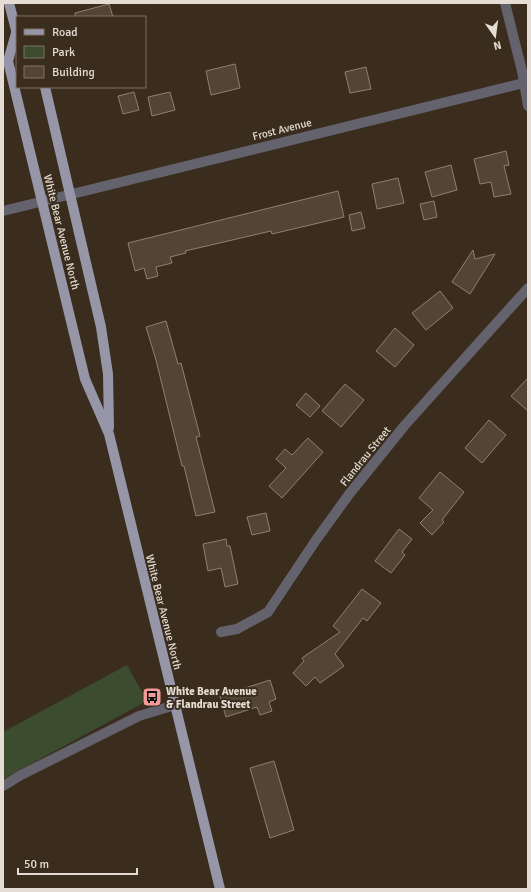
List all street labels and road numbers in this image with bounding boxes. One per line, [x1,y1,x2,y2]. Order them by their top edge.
street label: Frost Avenue [251,116,313,143]
street label: White Bear Avenue North [41,173,82,291]
street label: Flandrau Street [337,424,394,489]
street label: White Bear Avenue North [143,553,184,671]

